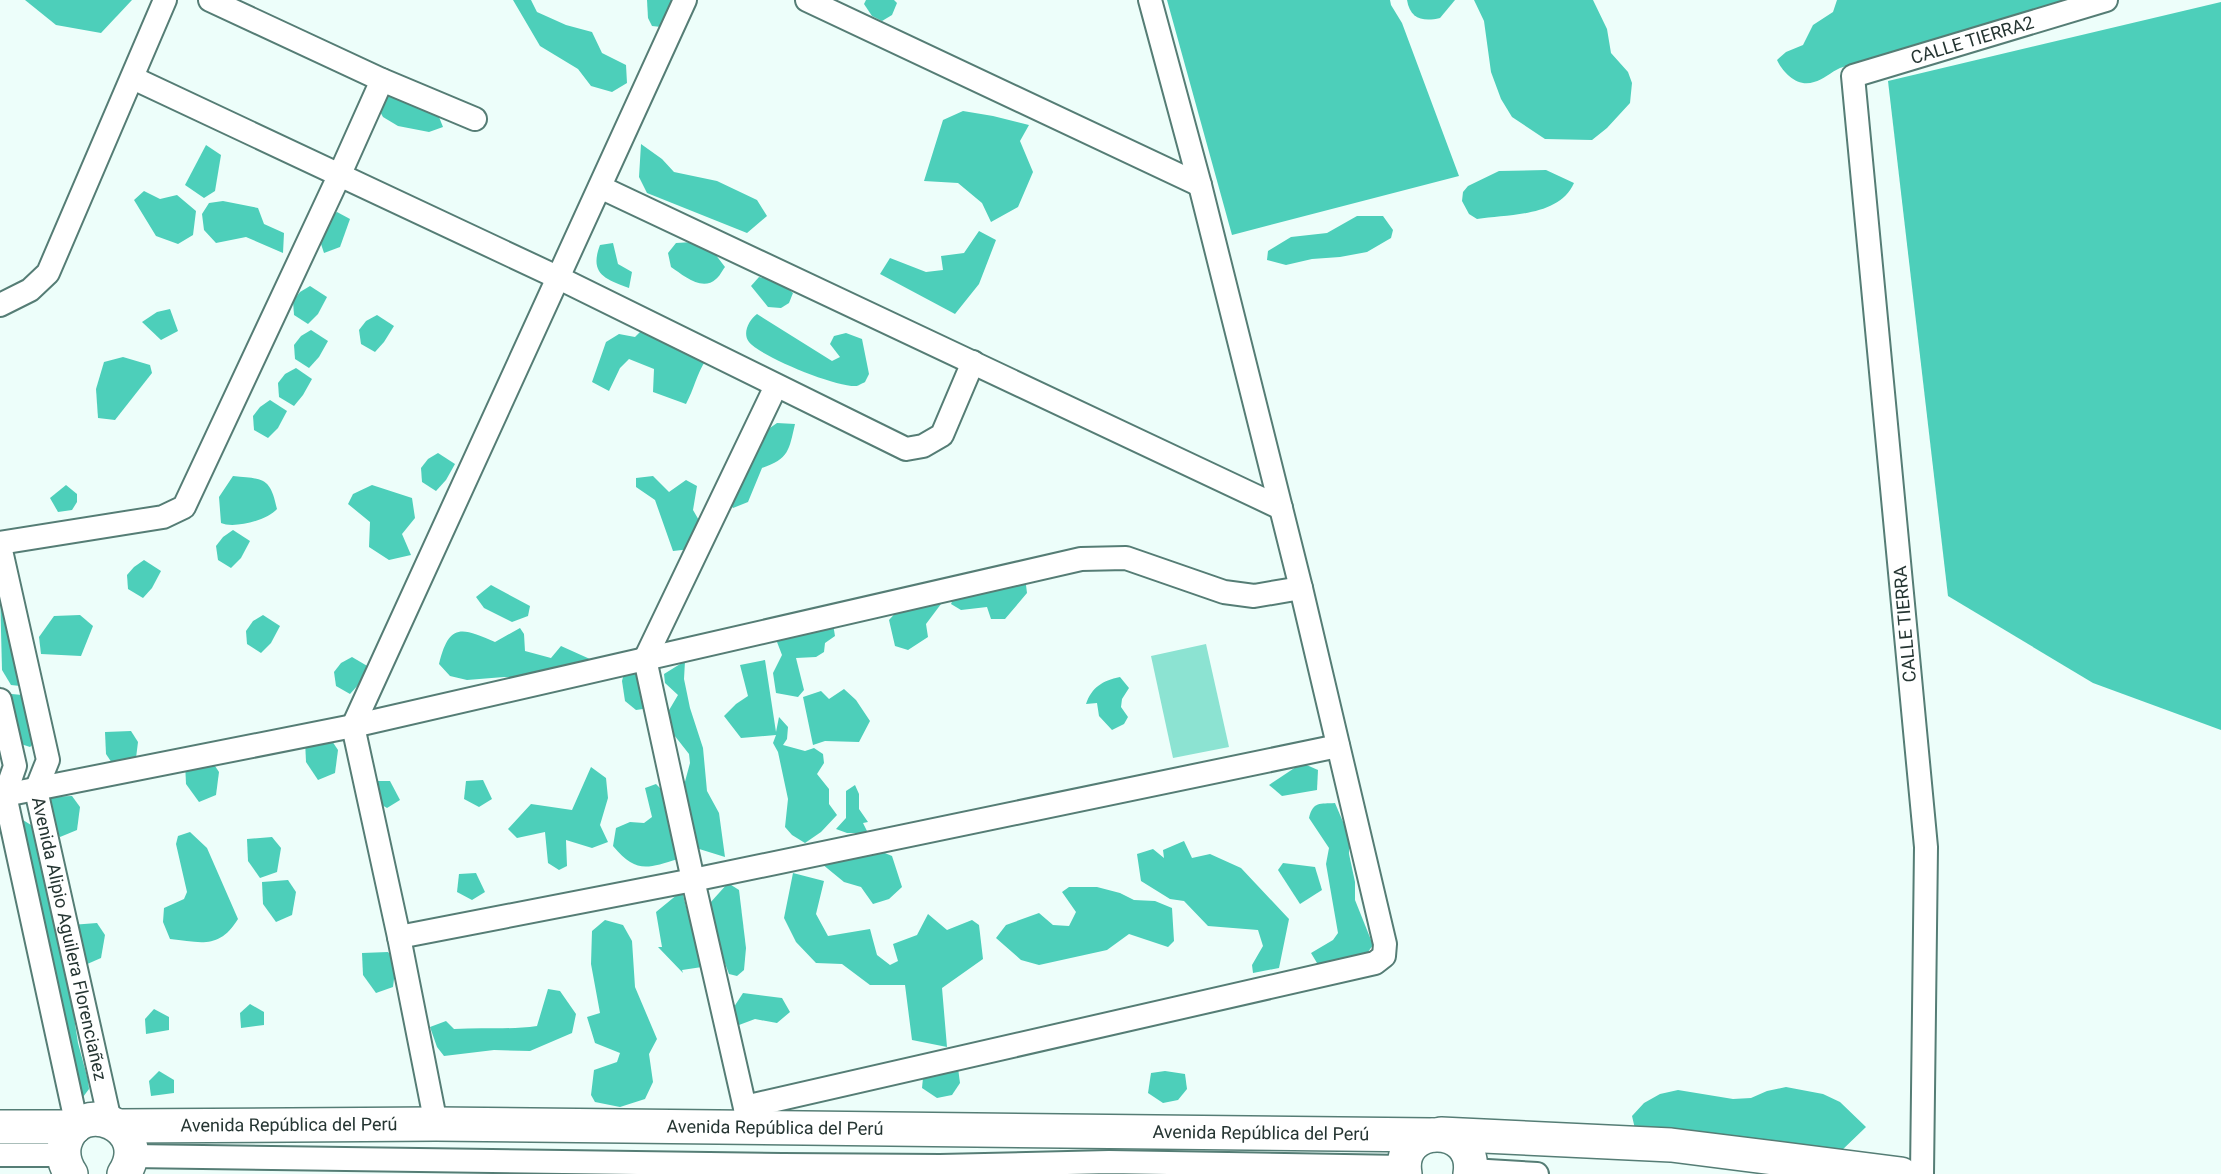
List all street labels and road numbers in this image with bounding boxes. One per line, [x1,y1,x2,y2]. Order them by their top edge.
street label: CALLE TIERRA2 [1908,11,2036,68]
street label: CALLE TIERRA [1889,565,1920,683]
street label: Avenida Alipio Aguilera Florenciañez [28,795,112,1083]
street label: Avenida República del Perú [180,1113,398,1136]
street label: Avenida República del Perú [666,1116,884,1139]
street label: Avenida República del Perú [1152,1121,1370,1144]

